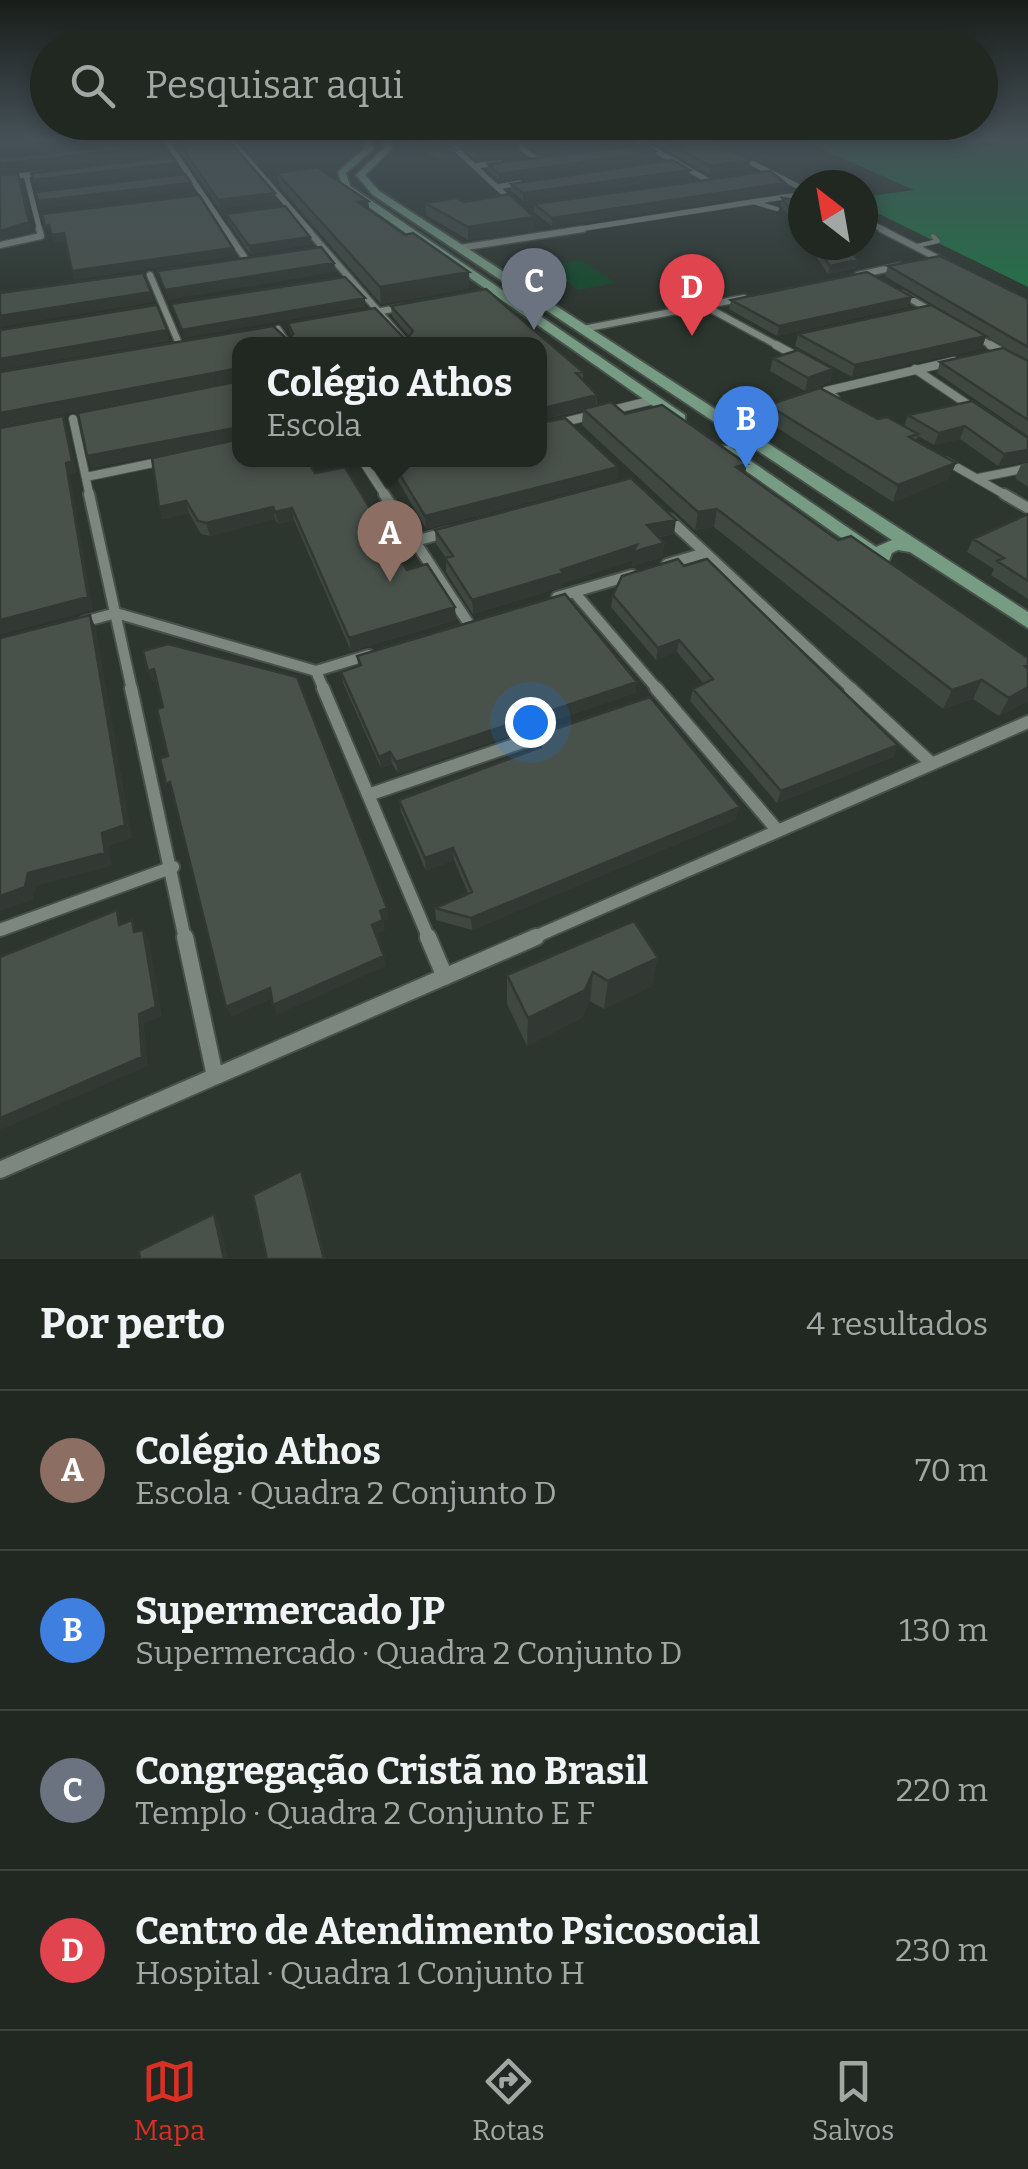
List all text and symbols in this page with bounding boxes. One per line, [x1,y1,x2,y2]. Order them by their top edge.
search box [30,30,998,140]
icon: search [65,58,120,113]
text: Pesquisar aqui [145,62,404,108]
north arrow [788,170,878,260]
pin: C [502,248,566,330]
pin: D [660,254,724,336]
popup [232,337,547,467]
text: Colégio Athos [267,360,512,406]
pin: B [714,386,778,468]
text: Escola [267,406,362,444]
pin: A [358,500,422,582]
your location [505,697,556,748]
text: Por perto [40,1299,225,1349]
text: 4 resultados [806,1305,988,1343]
text: Colégio Athos [135,1428,381,1474]
text: A [61,1451,84,1489]
text: 70 m [915,1451,988,1489]
text: Escola · Quadra 2 Conjunto D [135,1474,557,1512]
text: Supermercado JP [135,1588,445,1634]
text: B [62,1611,83,1649]
text: 130 m [899,1611,988,1649]
text: Supermercado · Quadra 2 Conjunto D [135,1634,683,1672]
text: Congregação Cristã no Brasil [135,1748,648,1794]
text: C [62,1771,83,1809]
text: 220 m [896,1771,988,1809]
text: Templo · Quadra 2 Conjunto E F [135,1794,595,1832]
text: Centro de Atendimento Psicosocial [135,1908,760,1954]
text: D [61,1931,84,1969]
text: 230 m [895,1931,988,1969]
text: Hospital · Quadra 1 Conjunto H [135,1954,585,1992]
tab: Mapa [133,2054,205,2147]
tab: Rotas [472,2054,545,2147]
tab: Salvos [812,2054,894,2147]

